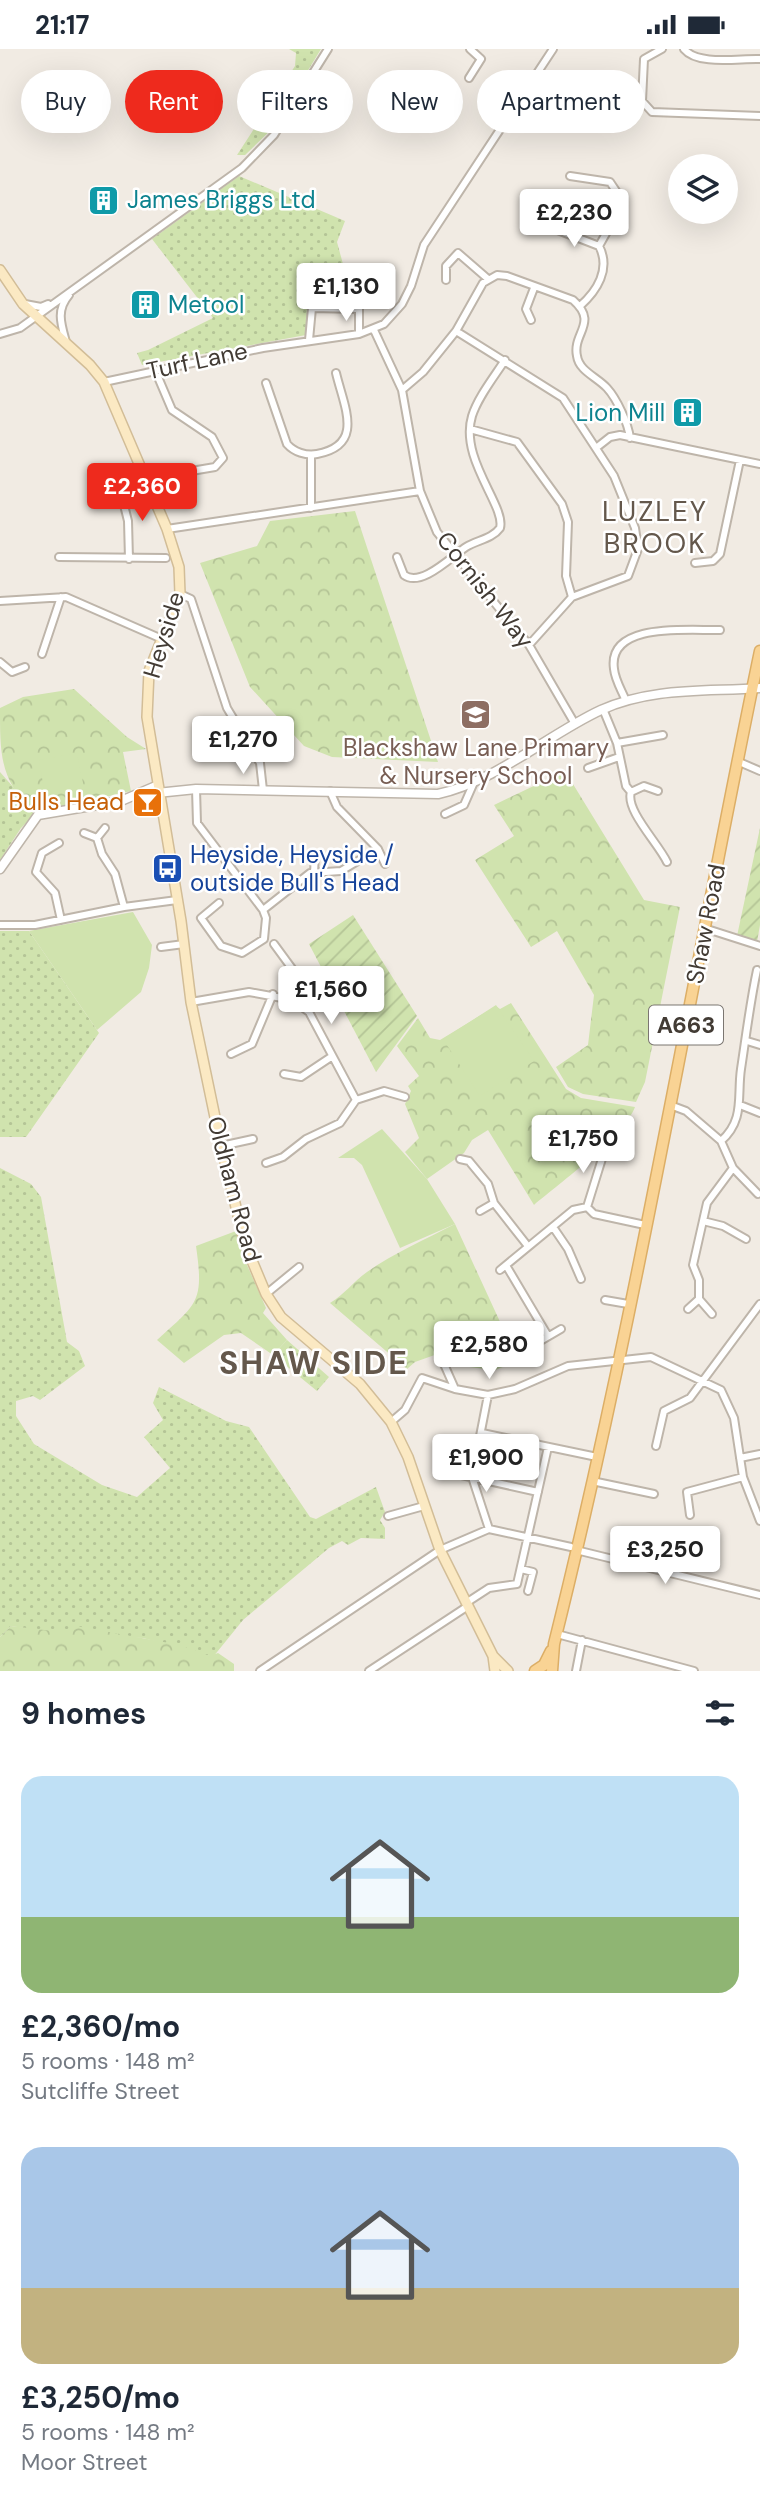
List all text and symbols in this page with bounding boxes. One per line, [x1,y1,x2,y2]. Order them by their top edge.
text: 21:17 [35,8,90,42]
chip: Buy [21,70,111,133]
chip: Rent [125,70,223,133]
chip: Filters [237,70,353,133]
chip: New [367,70,463,133]
chip: Apartment [477,70,645,133]
map controls [668,154,738,224]
button: layers [668,154,738,224]
building icon: James Briggs Ltd [87,183,121,217]
place label: James Briggs Ltd [127,184,315,215]
pin: £2,230 [517,189,631,249]
text: £2,230 [536,197,612,227]
pin: £1,130 [289,264,403,323]
text: £1,130 [313,271,379,301]
building icon: Metool [128,288,162,322]
place label: Metool [168,289,244,320]
street label: Turf Lane [144,335,250,386]
building icon: Lion Mill [671,396,705,430]
place label: Lion Mill [576,397,665,428]
pin: £2,360 [85,463,199,523]
text: £2,360 [103,471,181,501]
district label: LUZLEY BROOK [602,493,708,562]
street label: Cornish Way [430,525,541,654]
street label: Heyside [136,588,191,682]
school or university icon: Blackshaw Lane Primary & Nursery School [459,697,493,731]
pin: £1,270 [186,717,300,776]
text: £1,270 [208,724,278,754]
place label: Blackshaw Lane Primary & Nursery School [343,732,609,791]
bar icon: Bulls Head [130,785,164,819]
place label: Bulls Head [9,786,124,817]
place label: Heyside, Heyside / outside Bull's Head [190,839,400,898]
bus stop icon: Heyside, Heyside / outside Bull's Head [150,852,184,886]
street label: Shaw Road [679,862,732,986]
pin: £1,560 [274,967,388,1026]
text: £1,560 [294,974,368,1004]
road number: A663 [649,1005,723,1044]
street label: Oldham Road [200,1113,269,1265]
pin: £1,750 [526,1115,640,1175]
text: £1,750 [548,1123,618,1153]
pin: £2,580 [432,1321,546,1381]
text: £2,580 [450,1329,528,1359]
district label: SHAW SIDE [219,1342,409,1384]
pin: £1,900 [429,1435,543,1494]
text: £1,900 [448,1442,524,1472]
pin: £3,250 [608,1527,722,1586]
text: £3,250 [626,1534,704,1564]
text: 9 homes [21,1694,146,1733]
icon: filters [701,1694,739,1732]
icon: home [317,1821,443,1947]
text: £2,360/mo [21,2007,180,2046]
text: 5 rooms · 148 m² [21,2046,195,2076]
text: Sutcliffe Street [21,2076,180,2106]
icon: home [317,2192,443,2318]
text: £3,250/mo [21,2378,180,2417]
text: 5 rooms · 148 m² [21,2417,195,2447]
text: Moor Street [21,2447,147,2477]

